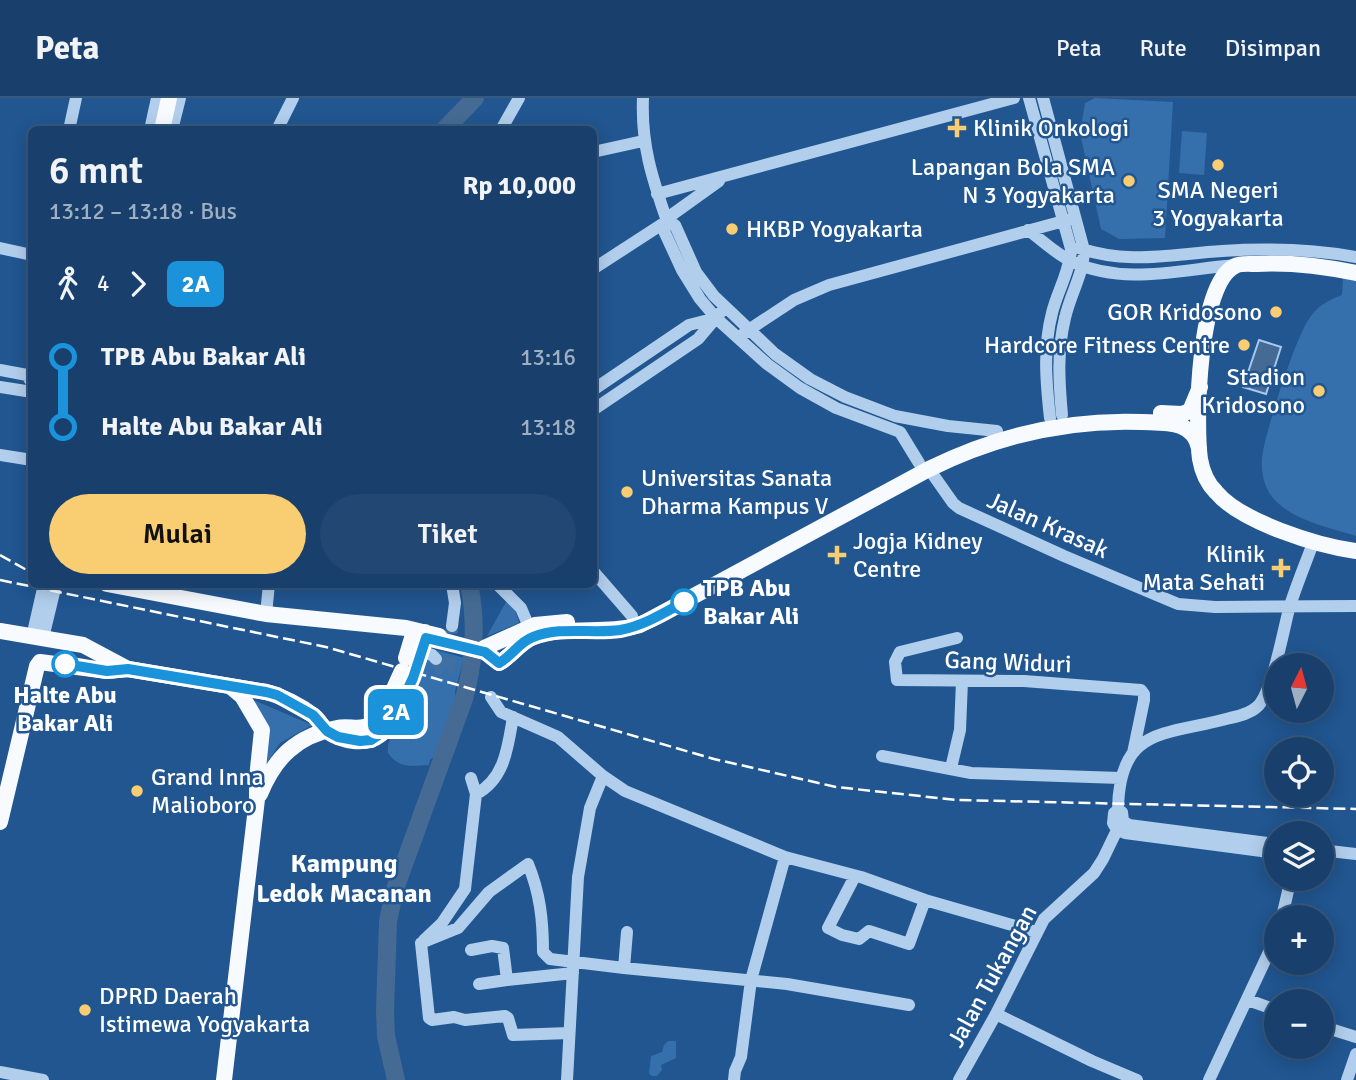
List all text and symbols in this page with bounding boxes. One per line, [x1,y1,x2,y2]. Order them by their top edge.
text: Peta [35,28,99,69]
text: Peta [1056,33,1102,63]
text: Rute [1140,33,1187,63]
text: Disimpan [1225,33,1321,63]
place label: Klinik Onkologi [973,113,1129,143]
marker: Klinik Onkologi [947,118,967,138]
text: 6 mnt [49,147,143,194]
place label: Lapangan Bola SMA N 3 Yogyakarta [911,152,1115,210]
marker: SMA Negeri 3 Yogyakarta [1210,157,1226,173]
text: Rp 10,000 [462,170,576,202]
marker: Lapangan Bola SMA N 3 Yogyakarta [1121,173,1137,189]
place label: SMA Negeri 3 Yogyakarta [1152,175,1284,233]
text: 13:12 – 13:18 · Bus [49,197,237,226]
place label: HKBP Yogyakarta [746,214,923,244]
marker: HKBP Yogyakarta [724,221,740,237]
icon: walk [49,265,87,303]
icon: forward [119,265,157,303]
text: 4 [97,269,109,298]
text: 2A [181,269,210,299]
place label: GOR Kridosono [1107,297,1262,327]
marker: GOR Kridosono [1268,304,1284,320]
place label: Hardcore Fitness Centre [984,330,1230,360]
marker: Hardcore Fitness Centre [1236,337,1252,353]
text: TPB Abu Bakar Ali [101,341,306,373]
text: 13:16 [520,343,576,372]
place label: Stadion Kridosono [1201,362,1305,420]
marker: Stadion Kridosono [1311,383,1327,399]
text: Halte Abu Bakar Ali [101,411,323,443]
text: 13:18 [520,413,576,442]
place label: Universitas Sanata Dharma Kampus V [641,463,832,521]
marker: Universitas Sanata Dharma Kampus V [619,484,635,500]
street label: Jalan Krasak [983,485,1113,565]
button: Mulai [49,494,306,574]
button: Tiket [320,494,576,574]
place label: Jogja Kidney Centre [853,526,983,584]
place label: Klinik Mata Sehati [1142,539,1265,597]
marker: Jogja Kidney Centre [827,545,847,565]
marker: Klinik Mata Sehati [1271,558,1291,578]
place label: TPB Abu Bakar Ali [703,573,799,631]
marker: TPB Abu Bakar Ali [671,589,697,615]
street label: Gang Widuri [944,645,1072,679]
marker: Halte Abu Bakar Ali [52,651,78,677]
north arrow [1264,653,1334,723]
map controls [1264,653,1334,1059]
place label: Halte Abu Bakar Ali [13,680,117,738]
line badge: 2A [364,689,428,735]
text: 2A [382,697,410,727]
button: locate [1264,737,1334,807]
place label: Grand Inna Malioboro [151,762,264,820]
marker: Grand Inna Malioboro [129,783,145,799]
button: layers [1264,821,1334,891]
district label: Kampung Ledok Macanan [256,848,432,910]
street label: Jalan Tukangan [941,900,1043,1052]
button: + [1264,905,1334,975]
place label: DPRD Daerah Istimewa Yogyakarta [99,981,310,1039]
button: − [1264,989,1334,1059]
marker: DPRD Daerah Istimewa Yogyakarta [77,1002,93,1018]

